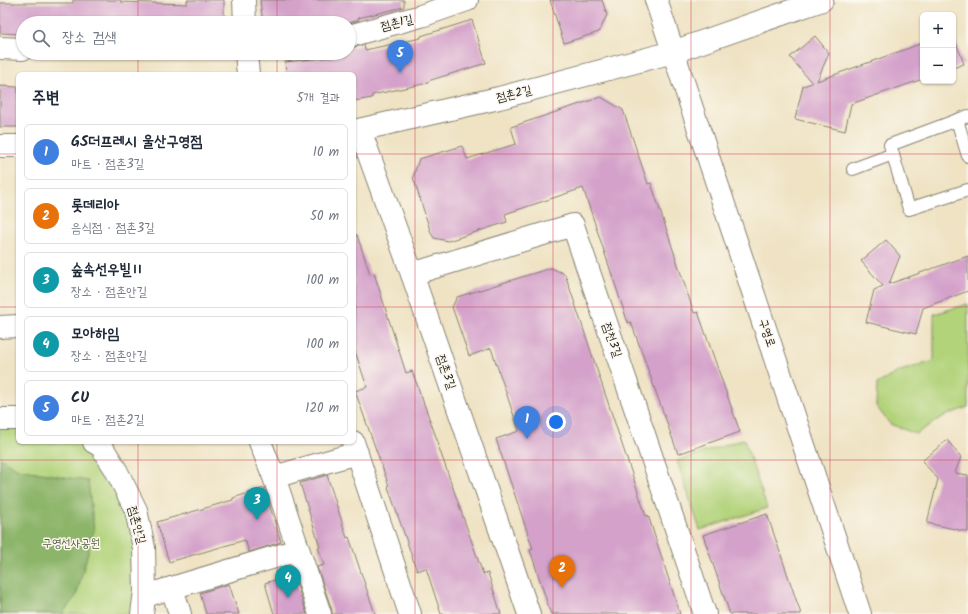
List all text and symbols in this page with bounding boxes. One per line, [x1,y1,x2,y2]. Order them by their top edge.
street label: 점촌1길 [379,9,416,36]
map controls [920,12,956,84]
button: + [920,12,956,48]
search box [16,16,356,60]
text: 장소 검색 [62,26,116,50]
icon: search [30,27,52,49]
pin: 5 [387,40,413,73]
button: − [920,48,956,84]
street label: 점촌2길 [494,80,534,108]
text: 주변 [32,85,59,112]
text: 5개 결과 [296,88,340,109]
text: GS더프레시 울산구영점 [71,130,203,154]
text: 1 [44,142,48,163]
text: 10 m [313,142,339,163]
text: 마트 · 점촌3길 [71,154,144,175]
text: 롯데리아 [71,194,119,218]
text: 2 [42,206,50,227]
text: 50 m [310,206,339,227]
text: 음식점 · 점촌3길 [71,218,155,239]
text: 숲속선우빌Ⅱ [71,258,143,282]
text: 3 [42,270,50,291]
text: 100 m [306,270,339,291]
text: 장소 · 점촌안길 [71,282,147,303]
street label: 구영로 [753,316,781,350]
street label: 점천3길 [597,320,627,360]
text: 모아하임 [71,322,119,346]
text: 4 [42,334,50,355]
text: 100 m [306,334,339,355]
text: 장소 · 점촌안길 [71,346,147,367]
street label: 점촌3길 [431,352,461,392]
text: CU [71,386,89,410]
text: 5 [43,398,49,419]
text: 120 m [305,398,339,419]
pin: 1 [514,406,540,439]
text: 마트 · 점촌2길 [71,410,144,431]
your location [546,412,566,432]
pin: 3 [244,487,270,520]
street label: 점촌안길 [123,504,151,546]
park label: 구영선사공원 [42,534,100,553]
pin: 2 [549,555,575,588]
pin: 4 [275,565,301,598]

